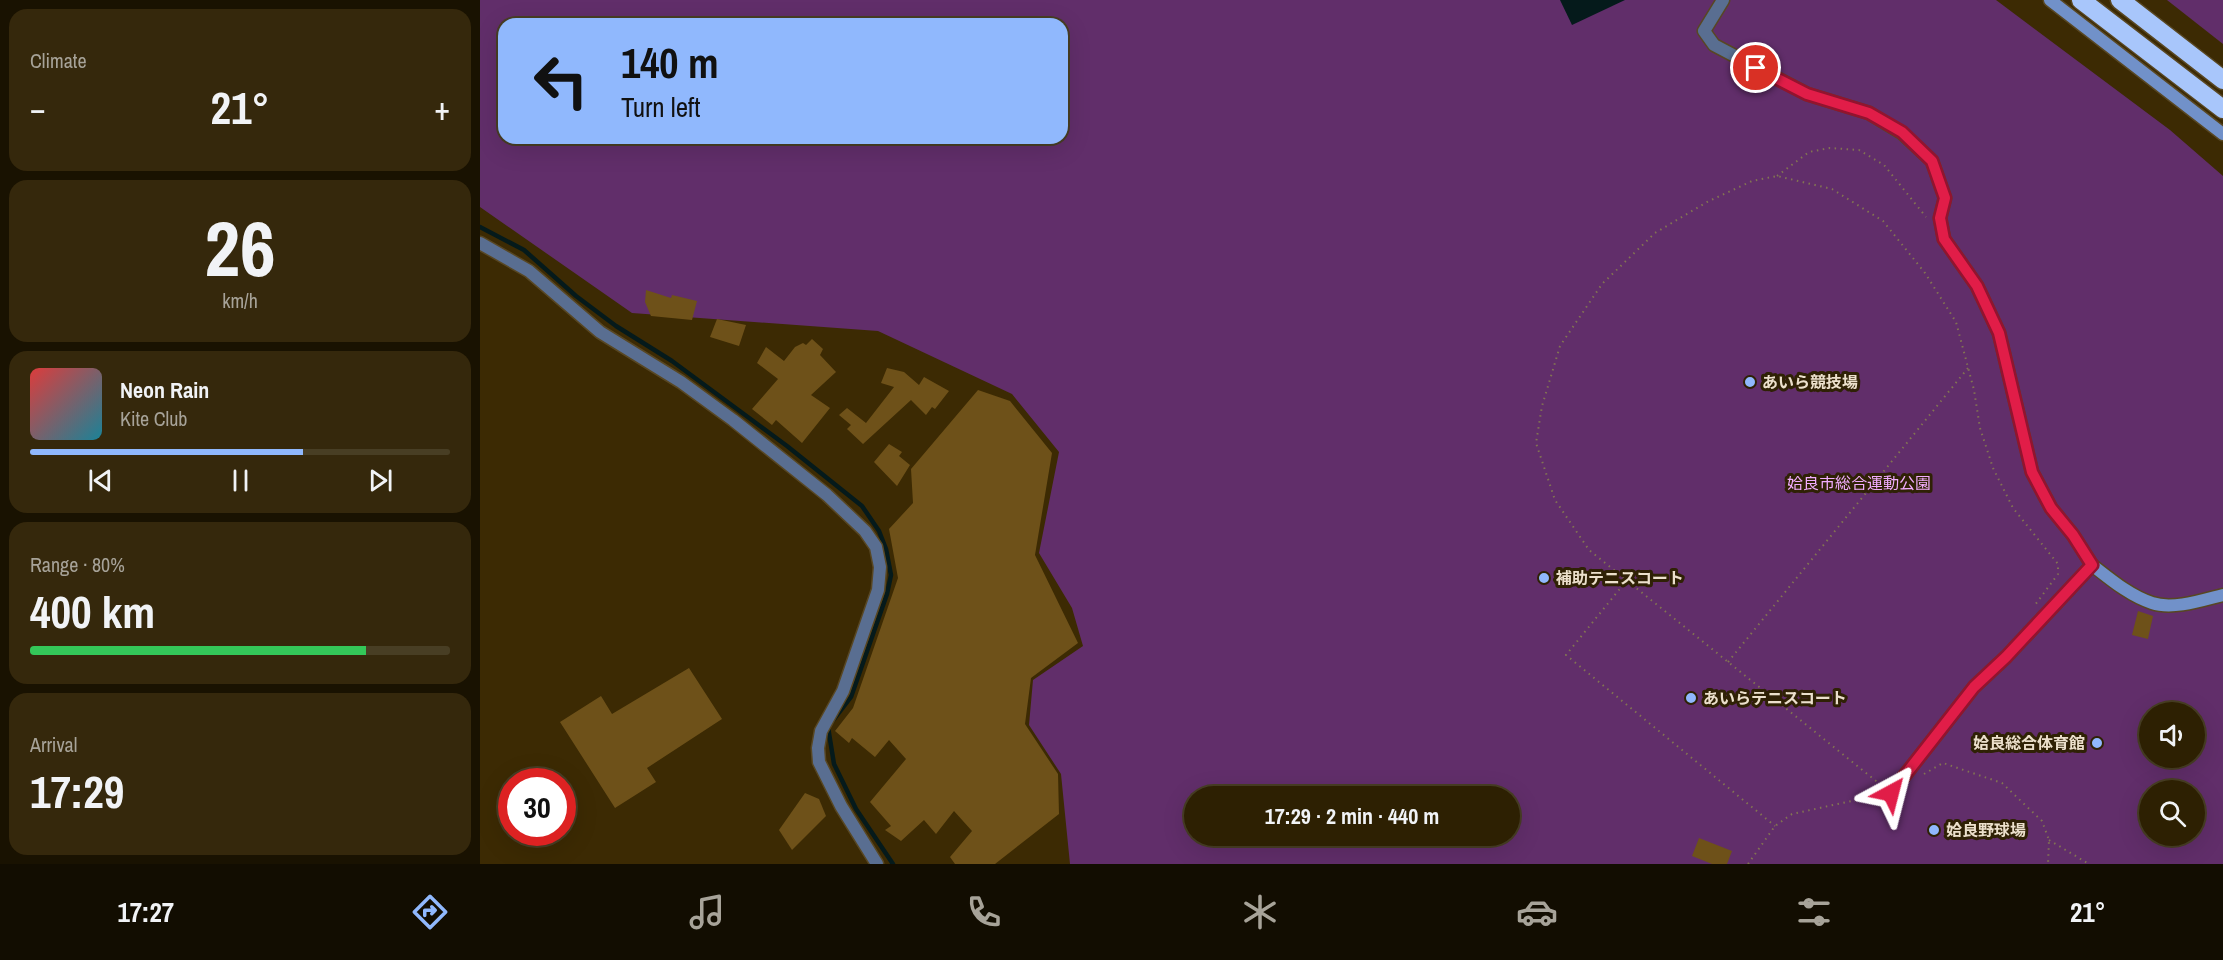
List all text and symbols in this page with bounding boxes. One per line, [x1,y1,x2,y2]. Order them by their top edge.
text: 140 m [621,35,719,91]
icon: left [522,42,600,120]
pin [1730,42,1781,93]
text: Climate [30,47,87,74]
icon: arrive [1739,51,1772,84]
text: 21° [210,77,270,138]
text: − [30,86,46,130]
text: + [434,86,450,130]
text: Turn left [621,89,700,125]
text: 26 [204,195,276,300]
text: km/h [222,287,258,314]
place label: あいら競技場 [1762,371,1858,393]
text: Neon Rain [120,375,209,405]
marker: あいら競技場 [1743,375,1757,389]
text: Kite Club [120,405,187,432]
icon: previous [84,464,117,497]
icon: pause [224,464,257,497]
icon: next [364,464,397,497]
park label: 姶良市総合運動公園 [1787,472,1931,494]
text: Range · 80% [30,551,125,578]
place label: 補助テニスコート [1556,567,1684,589]
marker: 補助テニスコート [1537,571,1551,585]
text: 400 km [30,581,155,642]
place label: あいらテニスコート [1703,687,1847,709]
marker: あいらテニスコート [1684,691,1698,705]
map controls [2139,702,2205,846]
button: sound [2139,702,2205,768]
text: Arrival [30,731,77,758]
place label: 姶良総合体育館 [1973,732,2085,754]
marker: 姶良総合体育館 [2090,736,2104,750]
text: 17:29 [30,761,124,822]
position arrow [1859,761,1923,825]
speed limit sign: 30 [498,768,576,846]
button: search [2139,780,2205,846]
text: 17:29 · 2 min · 440 m [1265,801,1439,831]
place label: 姶良野球場 [1946,819,2026,841]
marker: 姶良野球場 [1927,823,1941,837]
icon: directions [409,891,451,933]
icon: music [686,891,728,933]
icon: phone [963,891,1005,933]
icon: climate [1239,891,1281,933]
icon: car [1516,891,1558,933]
icon: filters [1793,891,1835,933]
text: 17:27 [117,894,174,930]
text: 21° [2070,894,2106,930]

